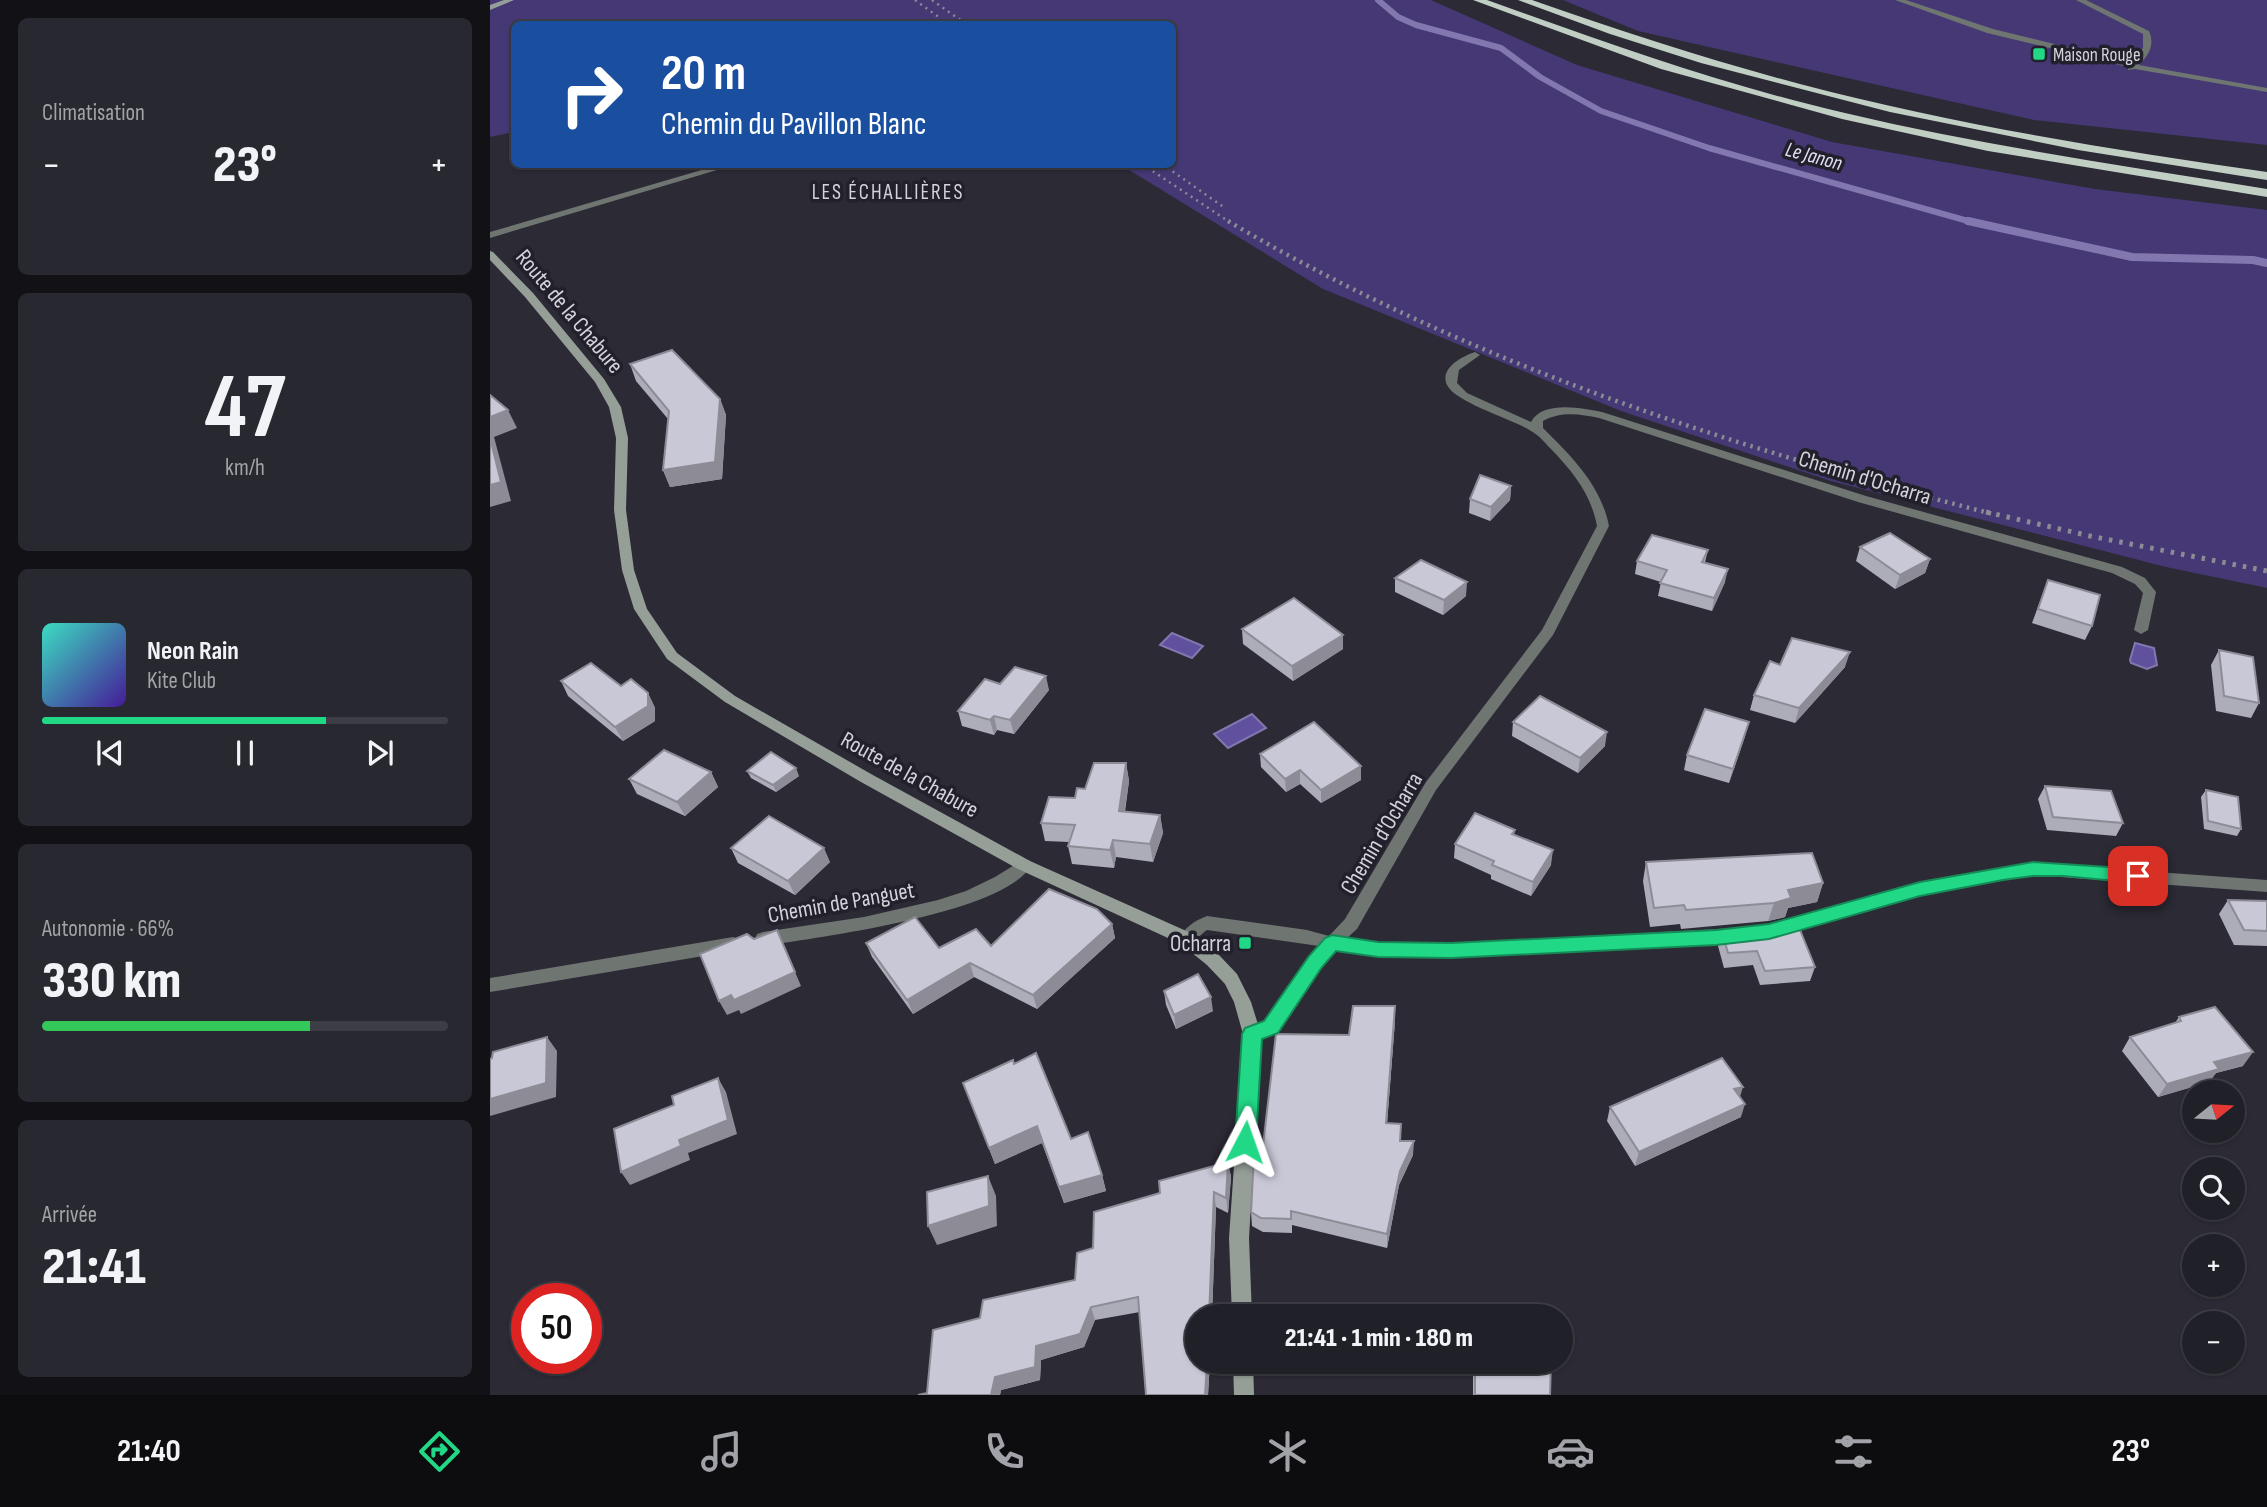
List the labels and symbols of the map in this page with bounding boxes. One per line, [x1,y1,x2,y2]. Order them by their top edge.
place label: Maison Rouge [2053,44,2141,67]
marker: Maison Rouge [2031,46,2047,62]
water label: Le Janon [1783,137,1845,176]
district label: LES ÉCHALLIÈRES [812,180,964,205]
street label: Route de la Chabure [509,244,629,379]
street label: Chemin d'Ocharra [1795,445,1934,511]
street label: Route de la Chabure [836,726,983,824]
street label: Chemin d'Ocharra [1335,768,1429,899]
pin [2108,846,2168,906]
street label: Chemin de Panguet [766,876,917,930]
place label: Ocharra [1170,930,1231,958]
marker: Ocharra [1237,935,1253,951]
north arrow [2182,1080,2245,1143]
position arrow [1208,1105,1282,1179]
speed limit sign: 50 [511,1283,602,1374]

